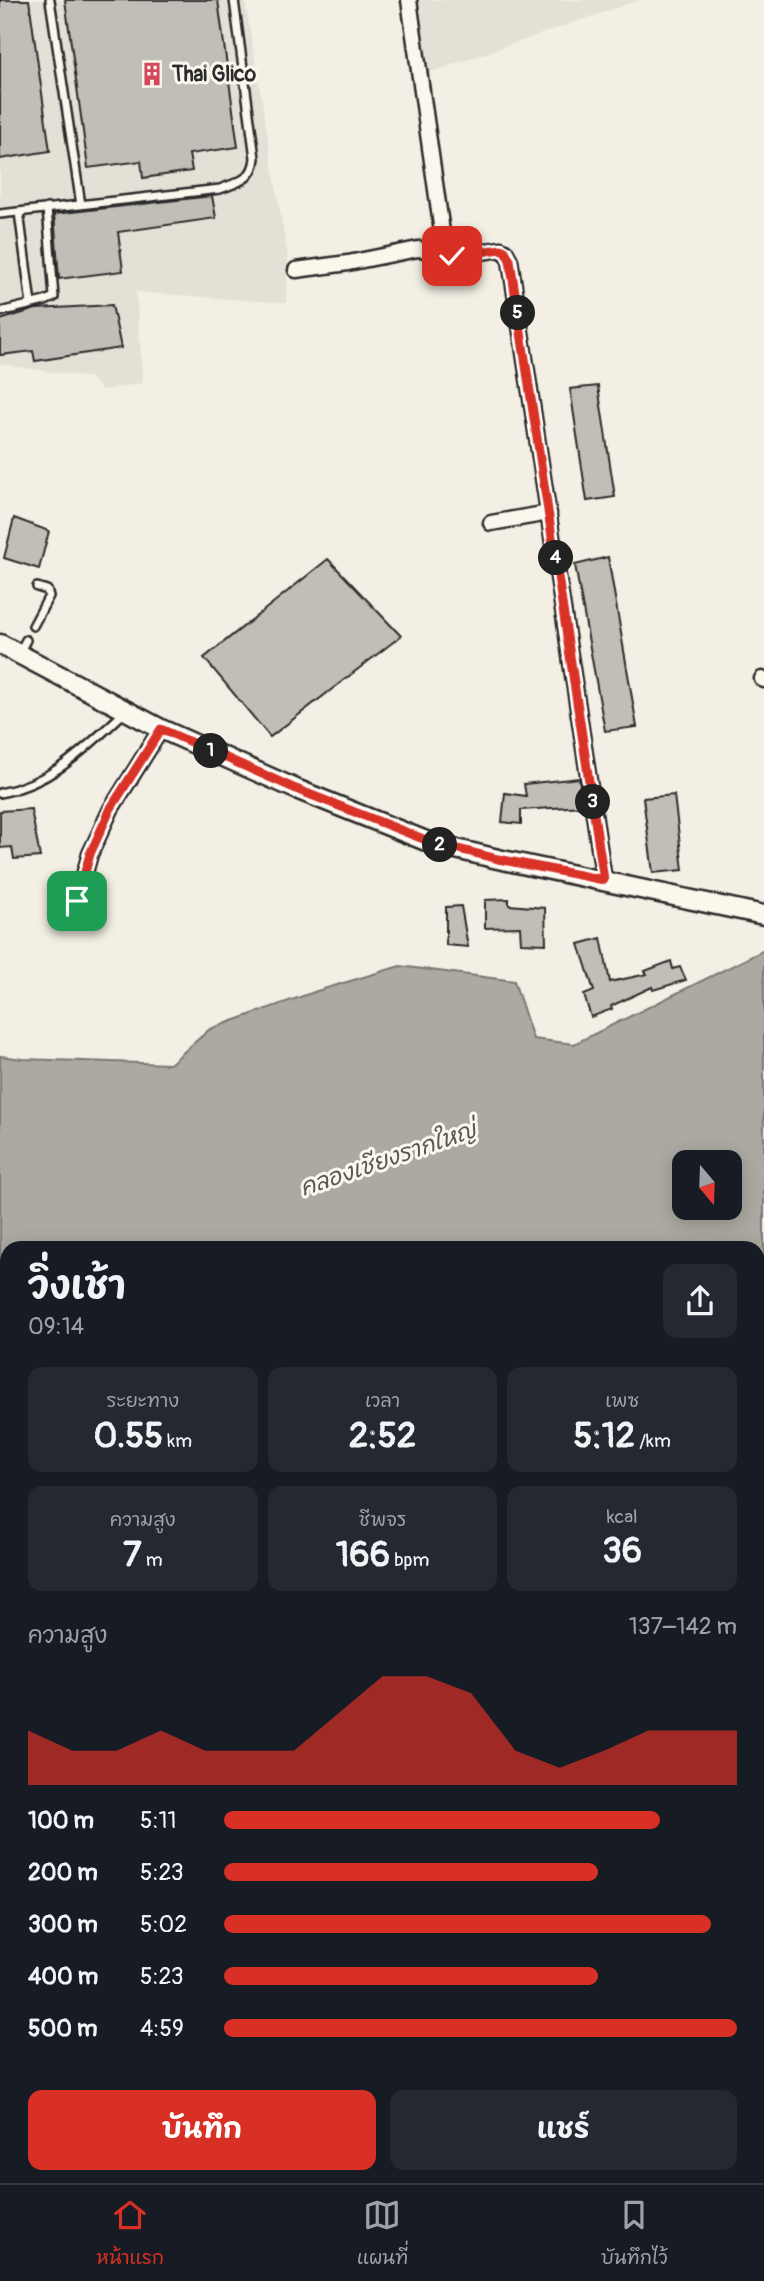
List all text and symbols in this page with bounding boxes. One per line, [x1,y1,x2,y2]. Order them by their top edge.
building icon: Thai Glico [138,60,166,88]
place label: Thai Glico [171,61,257,88]
pin [422,226,482,286]
icon: check [433,237,471,275]
pin: 5 [500,296,536,330]
text: 5 [512,300,523,324]
pin: 4 [538,540,574,576]
text: 4 [550,545,561,569]
pin: 1 [194,734,228,768]
text: 1 [207,738,214,762]
pin: 3 [576,784,610,820]
text: 3 [587,789,598,813]
pin: 2 [422,828,458,862]
text: 2 [434,832,445,856]
pin [47,871,107,931]
icon: arrive [58,882,96,920]
water label: คลองเชียงรากใหญ่ [296,1113,484,1203]
north arrow [672,1150,742,1220]
map controls [672,1150,742,1220]
text: วิ่งเช้า [28,1262,126,1310]
button: share [663,1264,737,1338]
text: 09:14 [28,1312,84,1341]
text: ระยะทาง [107,1389,179,1413]
text: เวลา [365,1389,400,1413]
text: เพซ [605,1389,639,1413]
text: 0.55 [94,1414,163,1458]
text: 2:52 [349,1414,416,1458]
text: 5:12 [574,1414,635,1458]
text: km [163,1429,192,1453]
text: /km [635,1429,671,1453]
text: kcal [607,1505,638,1529]
text: ความสูง [110,1508,176,1532]
text: ชีพจร [359,1508,406,1532]
text: 36 [602,1529,642,1573]
text: 7 [123,1533,142,1577]
text: 166 [336,1533,390,1577]
text: m [142,1548,163,1572]
text: bpm [390,1548,429,1572]
text: 137–142 m [629,1612,737,1641]
text: ความสูง [28,1621,107,1650]
text: 100 m [28,1806,94,1835]
text: 5:11 [140,1806,177,1835]
text: 200 m [28,1858,98,1887]
text: 5:23 [140,1858,184,1887]
text: 300 m [28,1910,98,1939]
text: 5:02 [140,1910,187,1939]
text: 400 m [28,1962,98,1991]
text: 5:23 [140,1962,184,1991]
text: 500 m [28,2014,97,2043]
text: 4:59 [140,2014,184,2043]
button: บันทึก [28,2090,376,2170]
button: แชร์ [390,2090,737,2170]
tab: หน้าแรก [96,2196,164,2271]
tab: แผนที่ [357,2196,408,2271]
tab: บันทึกไว้ [601,2196,668,2271]

